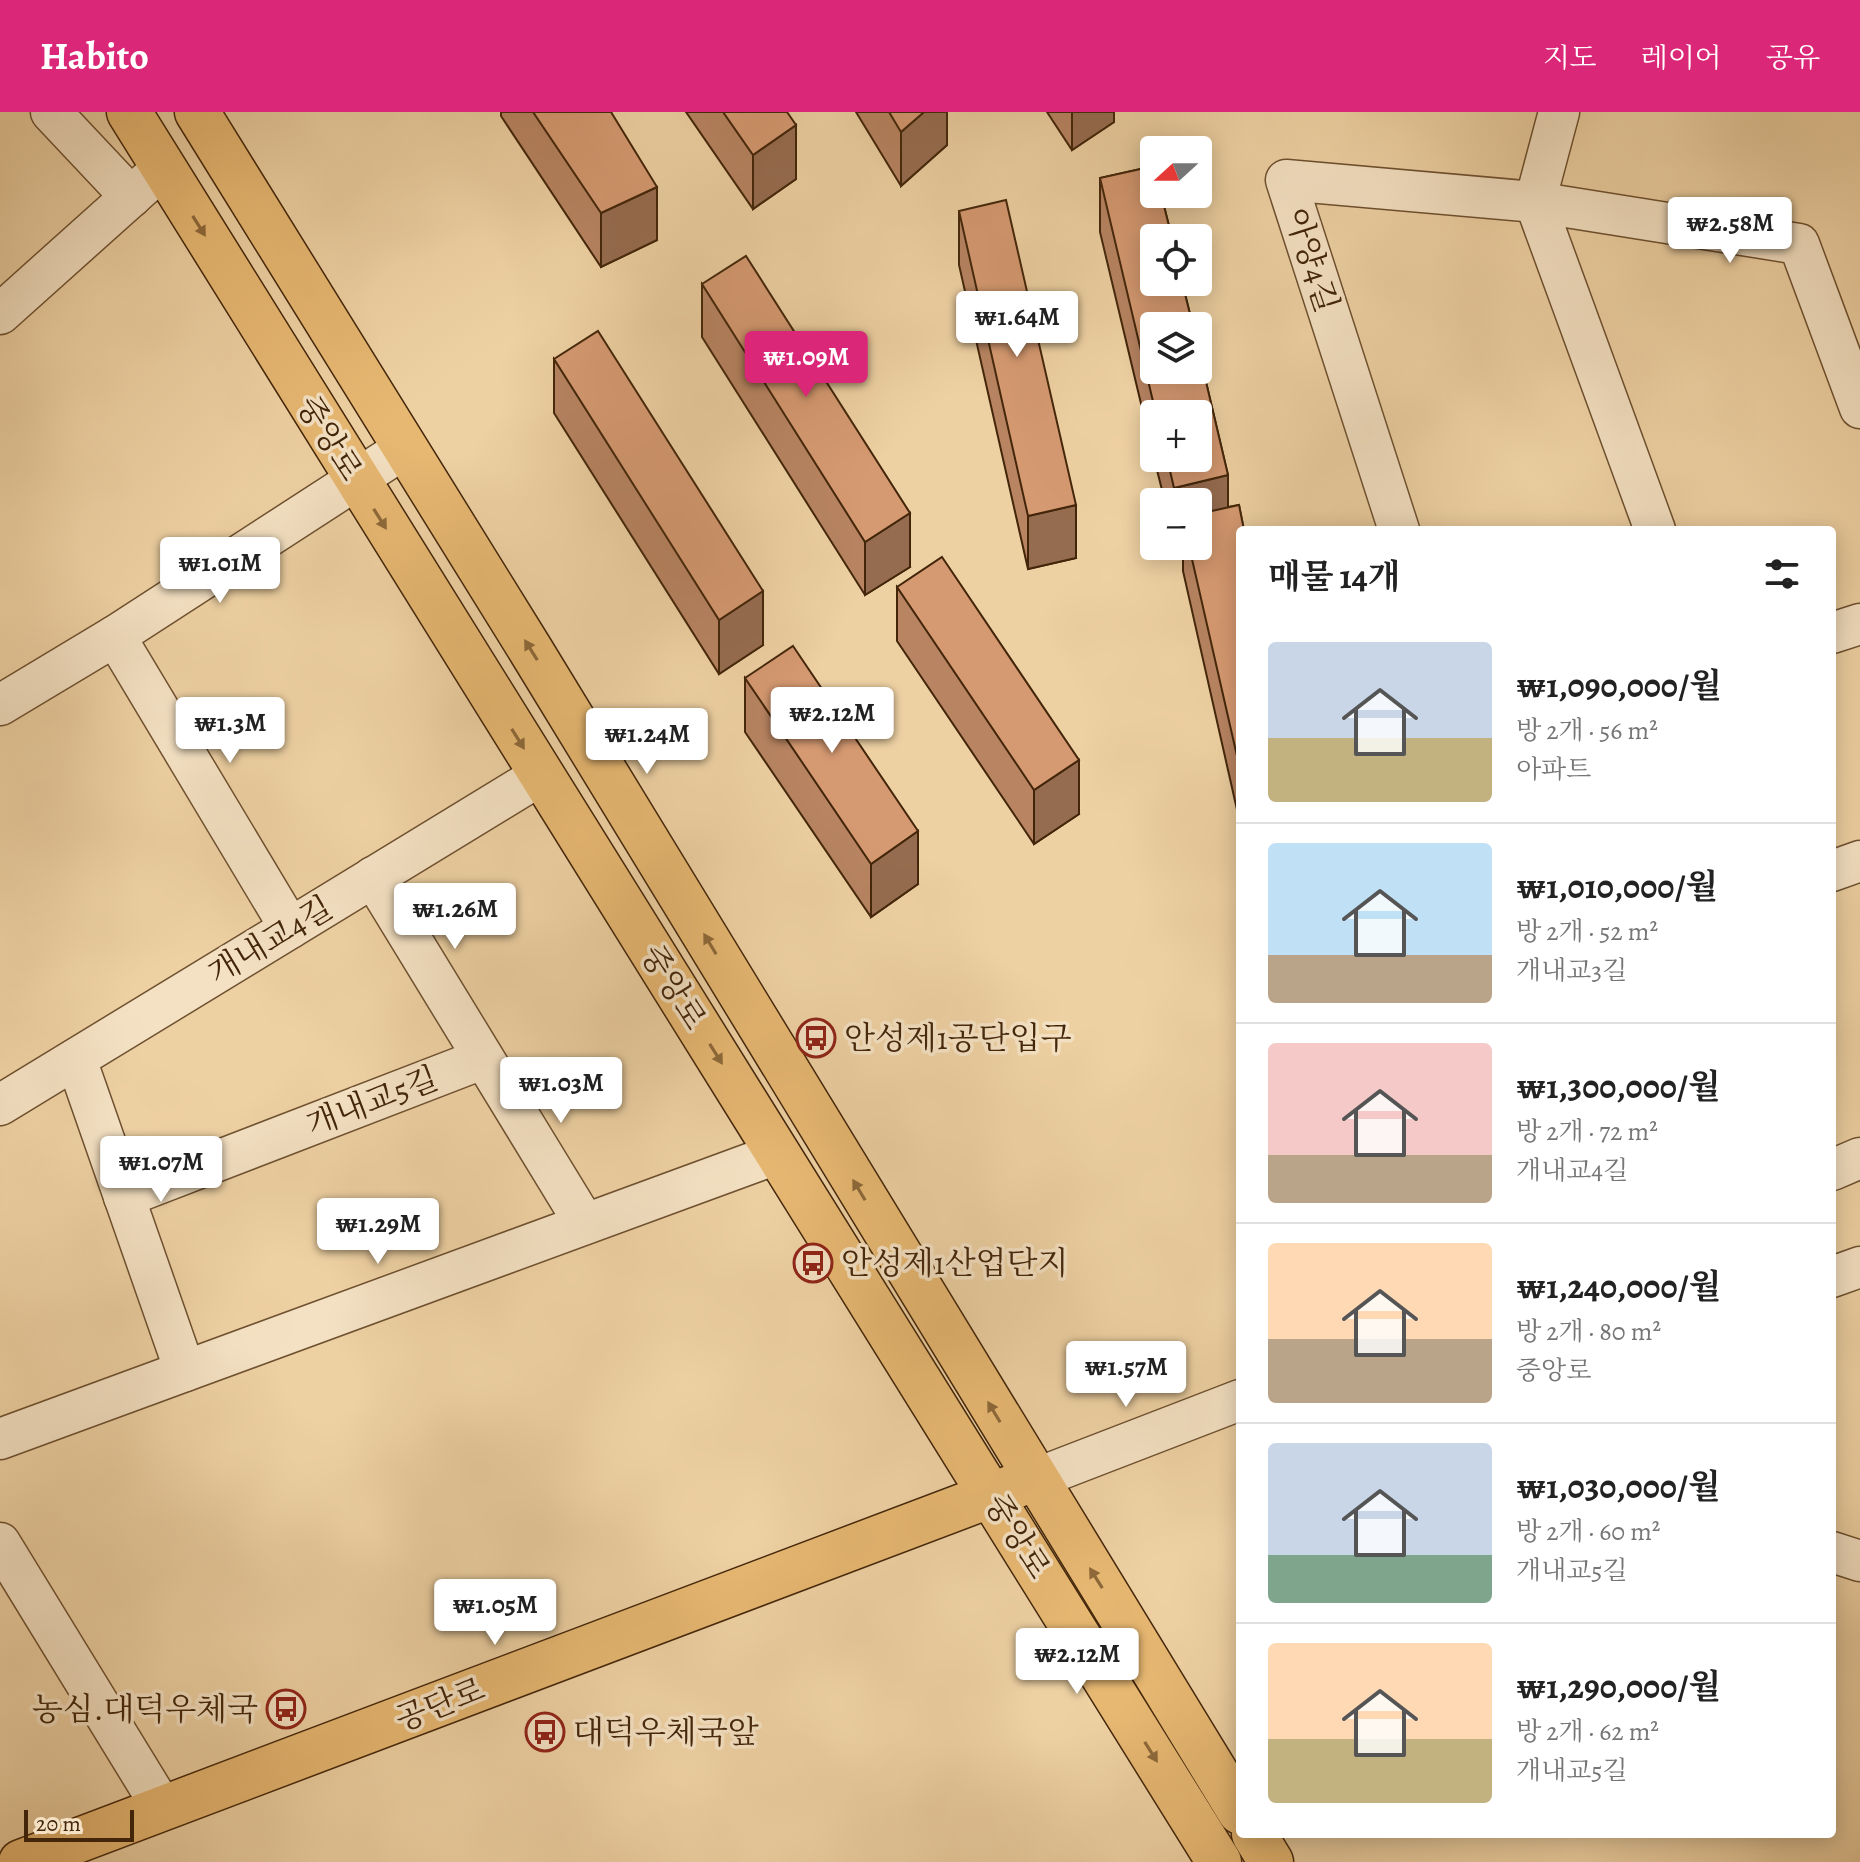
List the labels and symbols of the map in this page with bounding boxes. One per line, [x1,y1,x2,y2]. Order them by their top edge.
north arrow [1140,136,1212,208]
pin: ₩2.58M [1665,197,1795,265]
street label: 아양4길 [1275,202,1349,318]
one-way arrow [192,215,206,237]
pin: ₩1.64M [952,291,1082,359]
pin: ₩1.09M [741,331,871,399]
street label: 중앙로 [287,387,373,489]
one-way arrow [373,508,387,530]
pin: ₩1.01M [155,537,285,605]
one-way arrow [524,639,538,661]
pin: ₩2.12M [767,687,897,755]
pin: ₩1.3M [174,697,286,765]
pin: ₩1.24M [582,708,712,776]
one-way arrow [511,728,525,750]
pin: ₩1.26M [390,883,520,951]
street label: 개내교4길 [199,886,341,994]
one-way arrow [703,933,717,955]
street label: 중앙로 [631,936,717,1038]
place label: 안성제1공단입구 [844,1016,1071,1060]
bus stop icon: 안성제1공단입구 [795,1017,837,1059]
one-way arrow [709,1043,723,1065]
street label: 개내교5길 [300,1056,444,1146]
pin: ₩1.03M [496,1057,626,1125]
pin: ₩1.07M [96,1136,226,1204]
one-way arrow [852,1179,866,1201]
pin: ₩1.29M [313,1198,443,1266]
place label: 안성제1산업단지 [841,1241,1068,1285]
bus stop icon: 안성제1산업단지 [792,1242,834,1284]
pin: ₩1.57M [1061,1341,1191,1409]
one-way arrow [987,1401,1001,1423]
street label: 중앙로 [975,1485,1061,1587]
one-way arrow [1089,1568,1104,1589]
pin: ₩1.05M [430,1579,560,1647]
pin: ₩2.12M [1012,1628,1142,1696]
street label: 공단로 [389,1667,491,1741]
place label: 농심.대덕우체국 [32,1687,258,1731]
bus stop icon: 농심.대덕우체국 [265,1688,307,1730]
place label: 대덕우체국앞 [573,1710,760,1754]
bus stop icon: 대덕우체국앞 [524,1711,566,1753]
one-way arrow [1144,1741,1158,1763]
scale bar [24,1806,134,1842]

